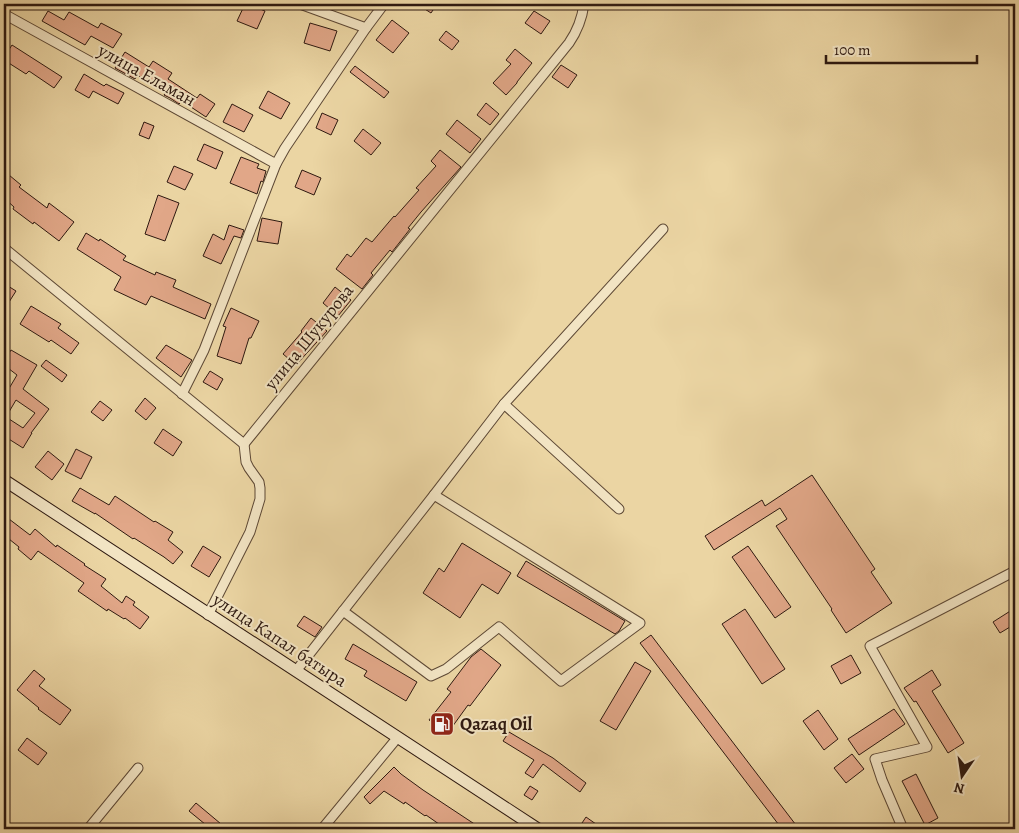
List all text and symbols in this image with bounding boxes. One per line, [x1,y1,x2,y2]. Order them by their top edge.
scale bar [826,32,978,64]
street label: улица Еламан [93,38,200,112]
text: 100 m [834,40,871,60]
street label: улица Шукурова [258,279,359,396]
street label: улица Капал батыра [207,587,352,693]
fuel station icon: Qazaq Oil [429,711,455,737]
place label: Qazaq Oil [460,712,533,736]
north arrow [936,750,986,800]
text: N [952,778,966,799]

